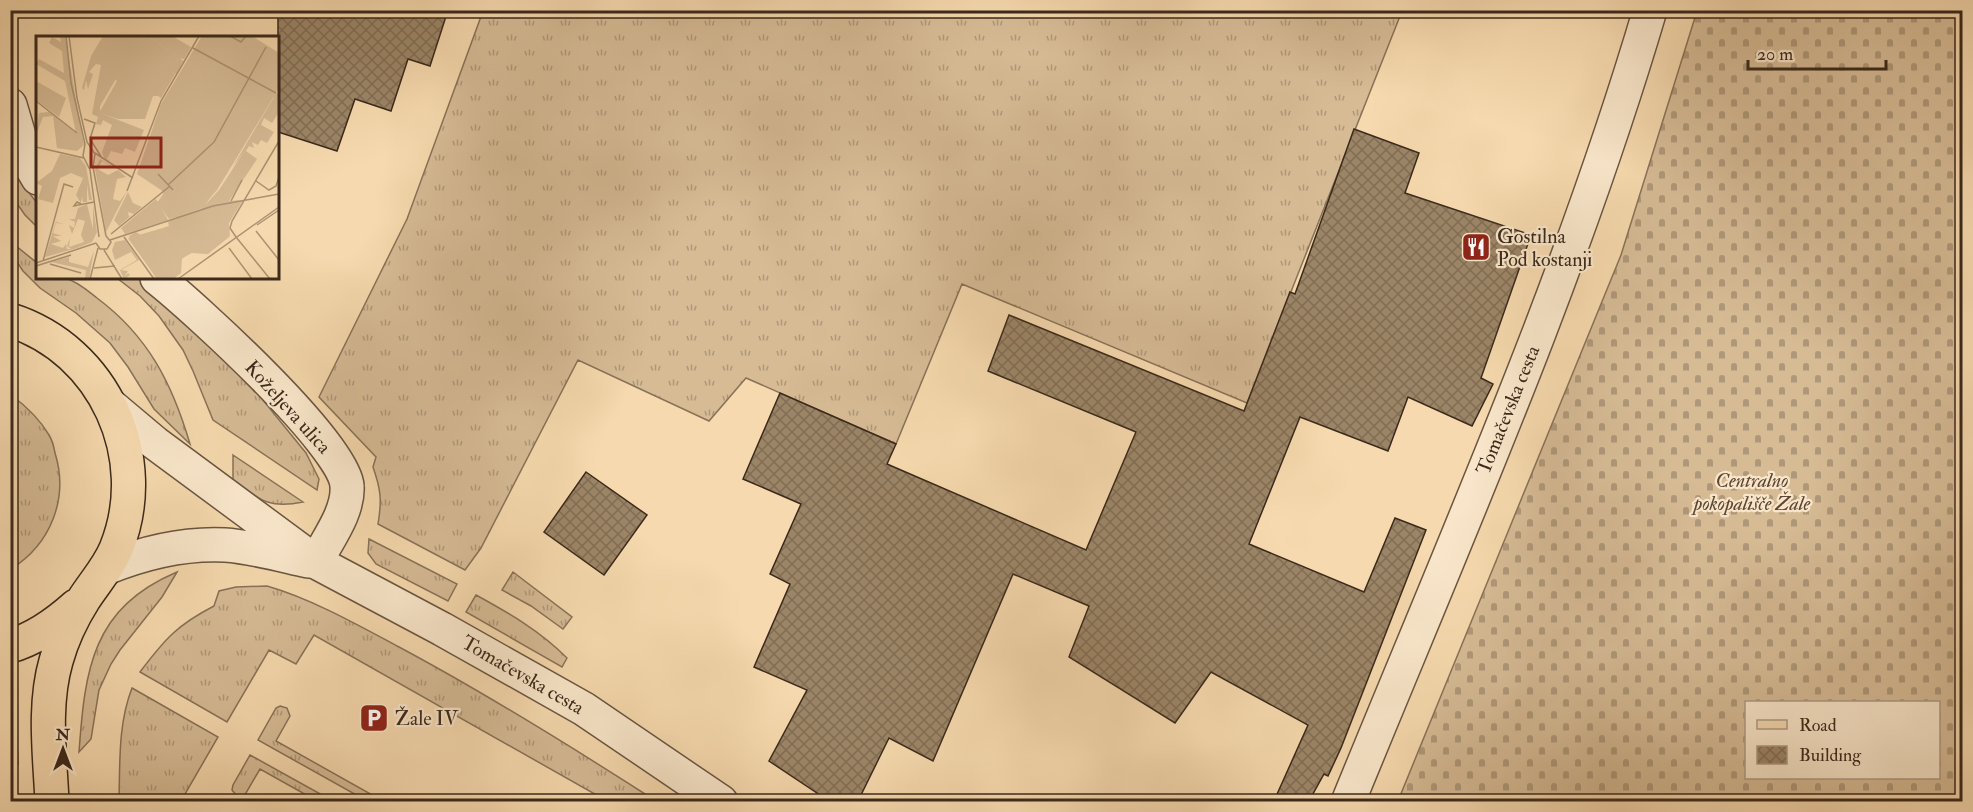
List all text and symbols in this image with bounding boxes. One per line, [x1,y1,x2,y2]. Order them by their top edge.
scale bar [1748,33,1886,71]
inset map [36,36,279,279]
text: 20 m [1757,43,1793,66]
place label: Gostilna Pod kostanji [1497,224,1592,272]
restaurant icon: Gostilna Pod kostanji [1460,231,1492,263]
street label: Tomačevska cesta [1471,341,1546,478]
street label: Koželjeva ulica [239,355,337,460]
park label: Centralno pokopališče Žale [1691,468,1811,516]
street label: Tomačevska cesta [457,630,589,721]
legend [1745,701,1940,779]
parking icon: Žale IV [358,702,390,734]
place label: Žale IV [395,705,459,731]
text: Road [1799,714,1837,737]
north arrow [33,719,93,779]
text: N [55,725,71,745]
text: Building [1799,744,1862,767]

